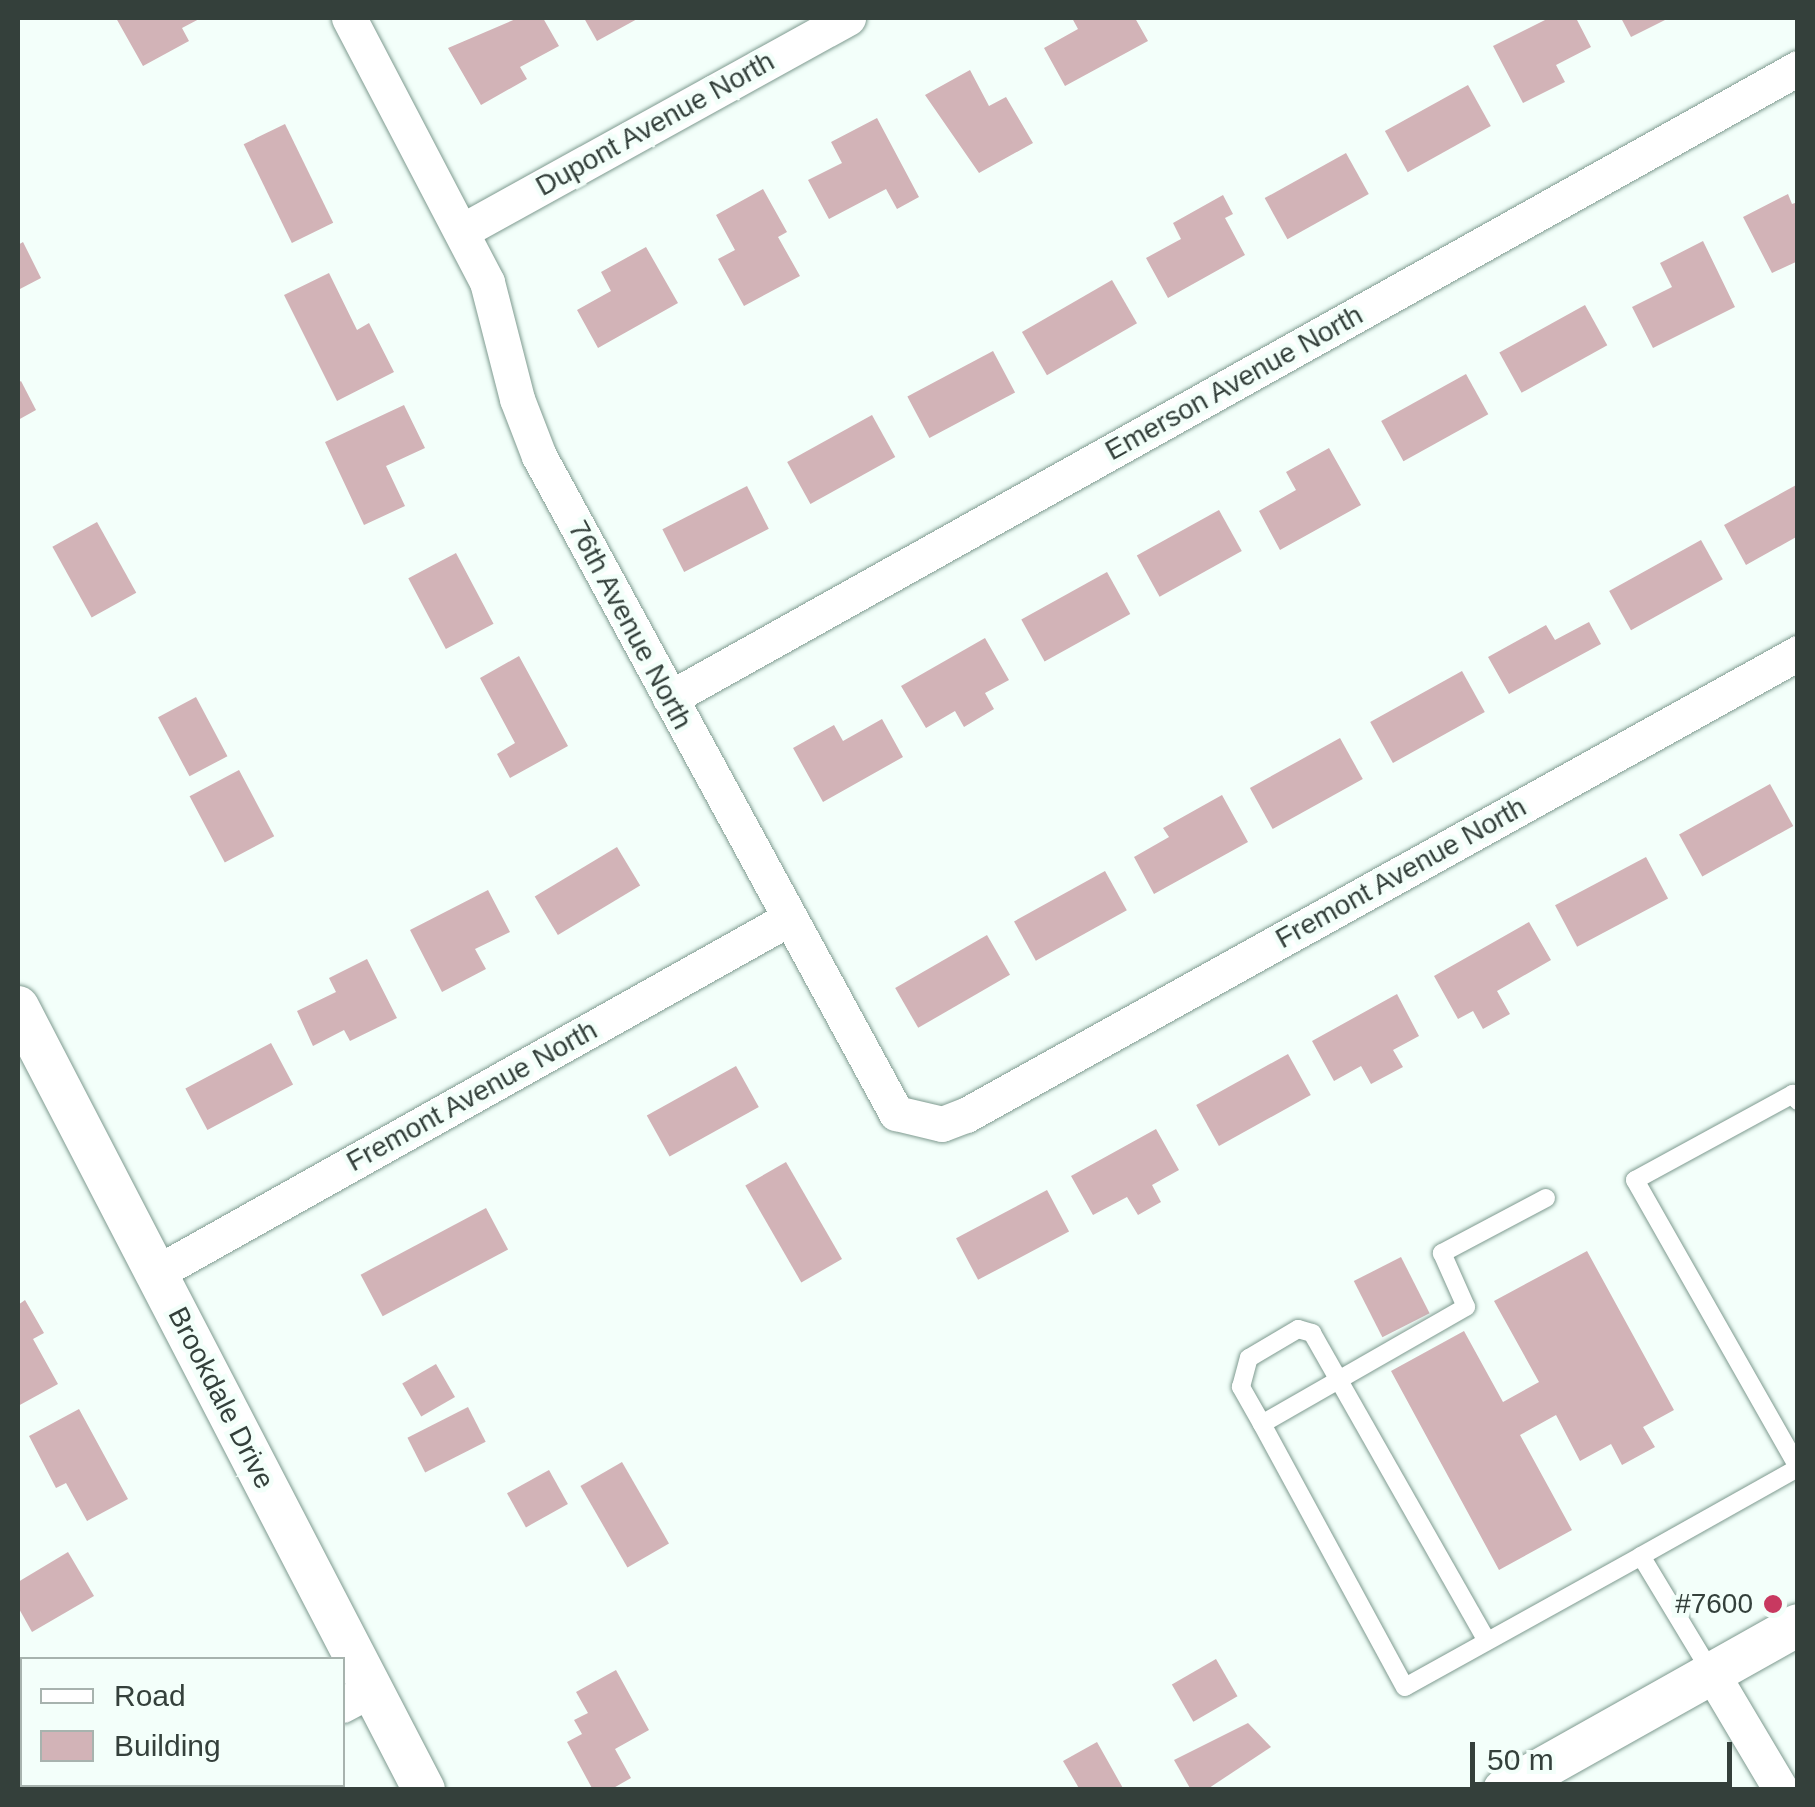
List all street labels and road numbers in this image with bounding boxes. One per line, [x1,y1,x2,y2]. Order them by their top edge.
street label: Dupont Avenue North [529,44,781,204]
street label: Emerson Avenue North [1099,298,1369,468]
street label: 76th Avenue North [560,514,700,736]
street label: Fremont Avenue North [1269,790,1533,956]
street label: Fremont Avenue North [340,1013,604,1179]
street label: Brookdale Drive [161,1302,281,1494]

